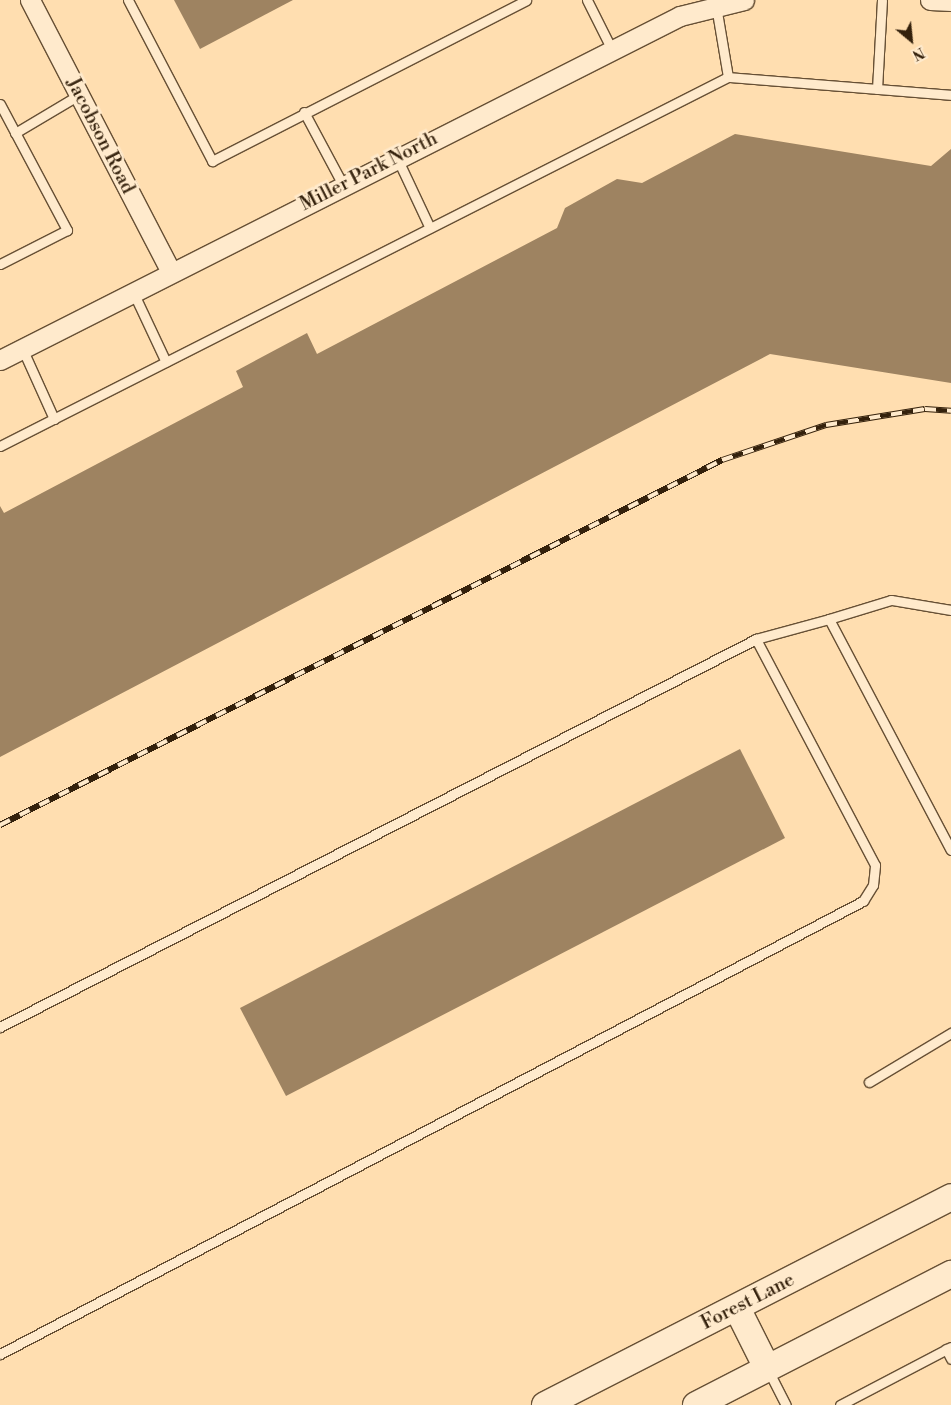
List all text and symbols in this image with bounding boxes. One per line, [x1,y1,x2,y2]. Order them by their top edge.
north arrow [886,15,936,65]
text: N [909,43,927,64]
street label: Jacobson Road [61,74,139,198]
street label: Miller Park North [297,128,441,216]
street label: Forest Lane [698,1269,798,1335]

